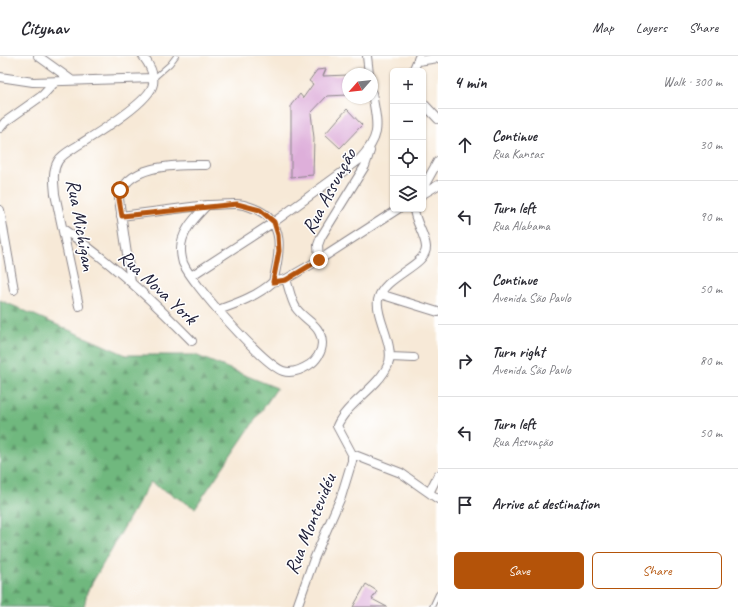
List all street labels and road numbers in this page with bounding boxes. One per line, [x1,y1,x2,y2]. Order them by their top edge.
street label: Rua Assunção [296,143,362,238]
street label: Rua Michigan [61,177,102,274]
street label: Rua Nova York [113,244,204,331]
street label: Rua Montevidéu [279,469,342,578]

